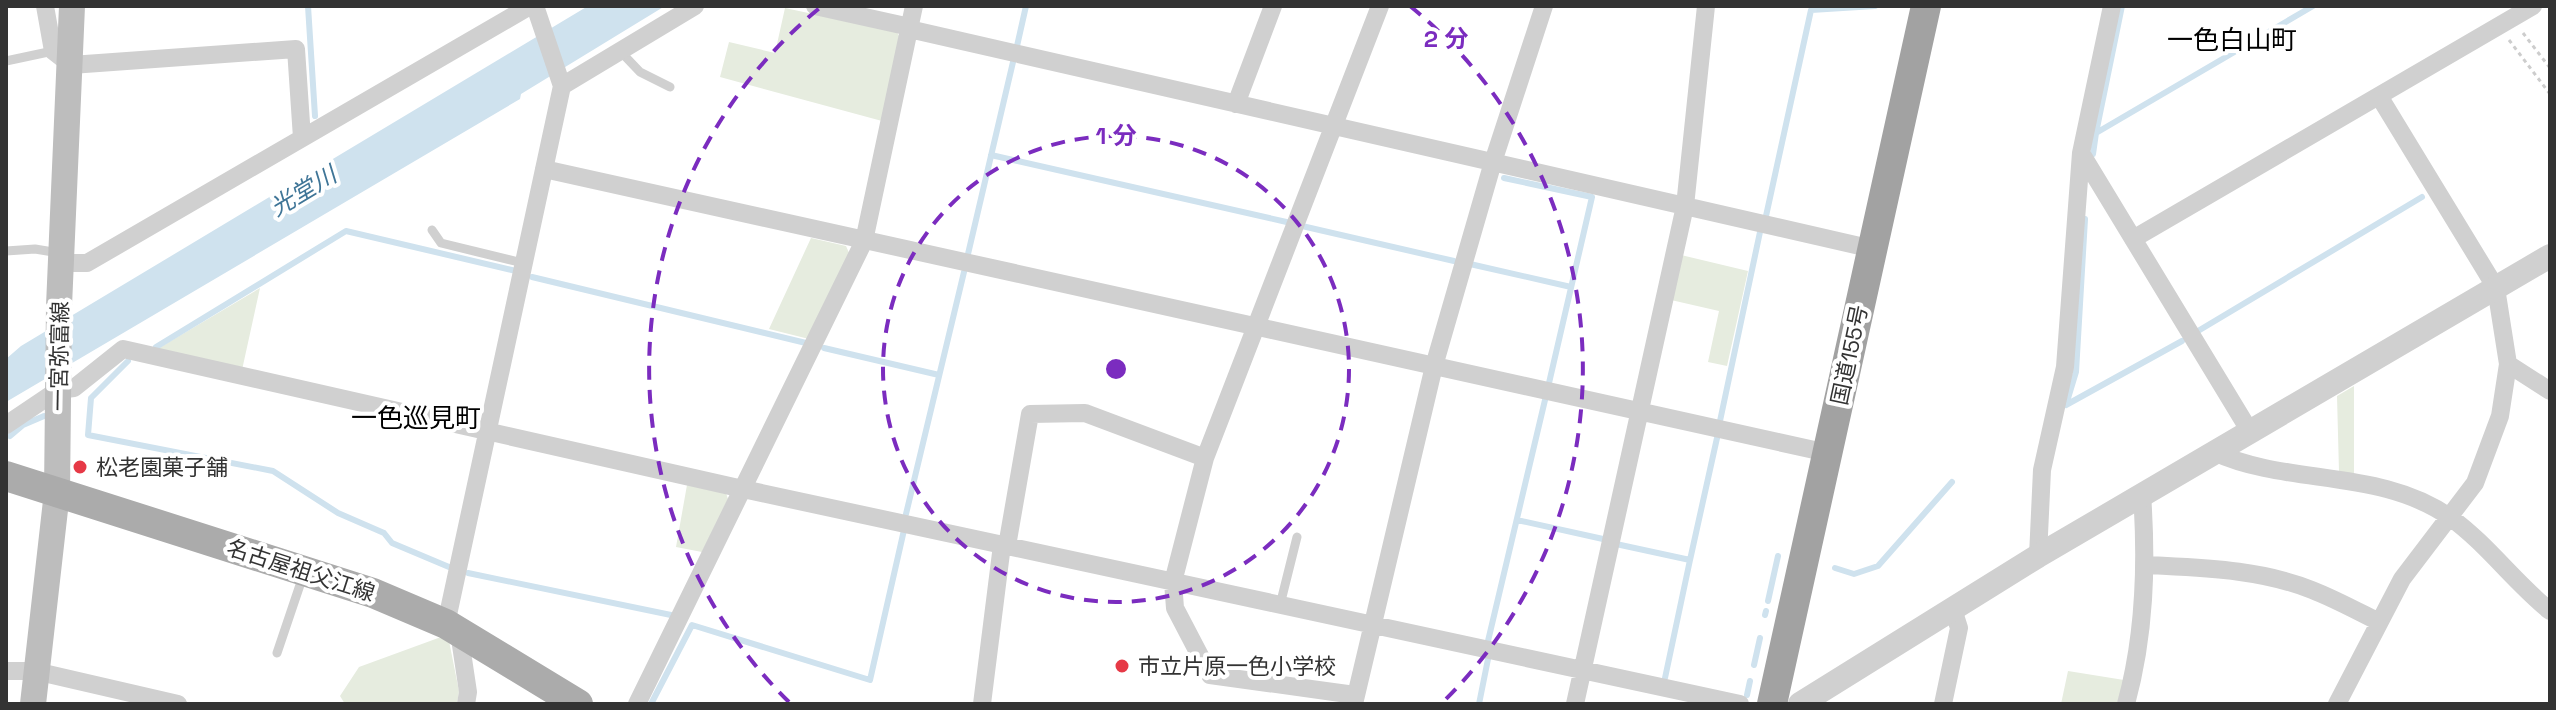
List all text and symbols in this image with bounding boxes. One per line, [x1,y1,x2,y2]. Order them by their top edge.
text: 2 分 [1424,23,1468,54]
district label: 一色白山町 [2167,23,2297,57]
text: 1 分 [1096,120,1136,151]
water label: 光堂川 [264,158,344,223]
street label: 一宮弥富線 [44,301,74,411]
street label: 国道155号 [1825,302,1873,408]
centre of rings [1102,355,1130,383]
district label: 一色巡見町 [351,401,481,435]
place label: 松老園菓子舗 [96,453,228,481]
marker: 松老園菓子舗 [71,458,89,476]
street label: 名古屋祖父江線 [223,533,379,607]
place label: 市立片原一色小学校 [1138,652,1336,680]
marker: 市立片原一色小学校 [1113,657,1131,675]

